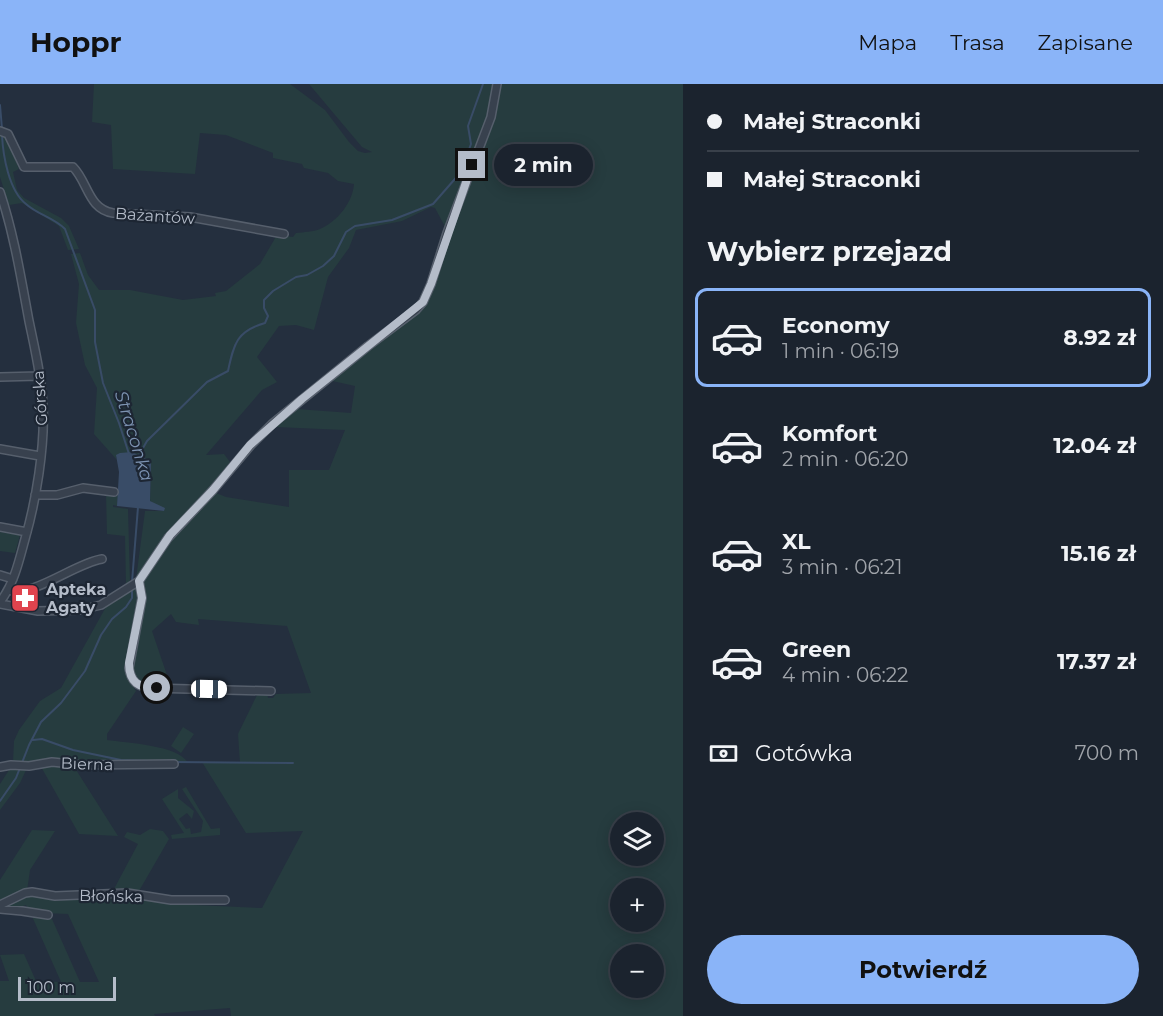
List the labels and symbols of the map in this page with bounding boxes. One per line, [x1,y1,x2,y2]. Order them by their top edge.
callout: 2 min [493,144,592,186]
route end [458,151,485,178]
street label: Bażantów [114,204,196,228]
street label: Górska [29,370,51,426]
water label: Straconka [110,388,158,484]
place label: Apteka Agaty [45,580,106,617]
pharmacy icon: Apteka Agaty [9,582,41,614]
route start [143,674,170,701]
car [191,680,227,698]
street label: Bierna [60,754,114,774]
street label: Błońska [79,886,143,906]
scale bar [18,974,116,1002]

